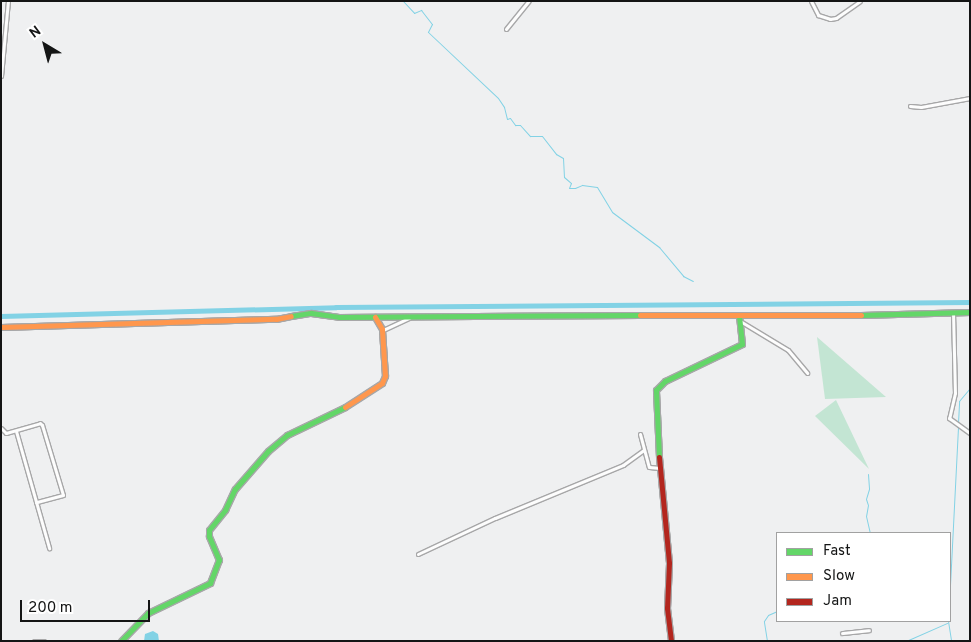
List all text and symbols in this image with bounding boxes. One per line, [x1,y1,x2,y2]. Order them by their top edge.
north arrow [20,20,70,70]
text: N [27,23,45,42]
legend [776,532,951,622]
text: Fast [823,542,851,561]
text: Slow [823,567,855,586]
scale bar [22,590,152,622]
text: Jam [823,592,852,611]
text: 200 m [28,599,73,618]

